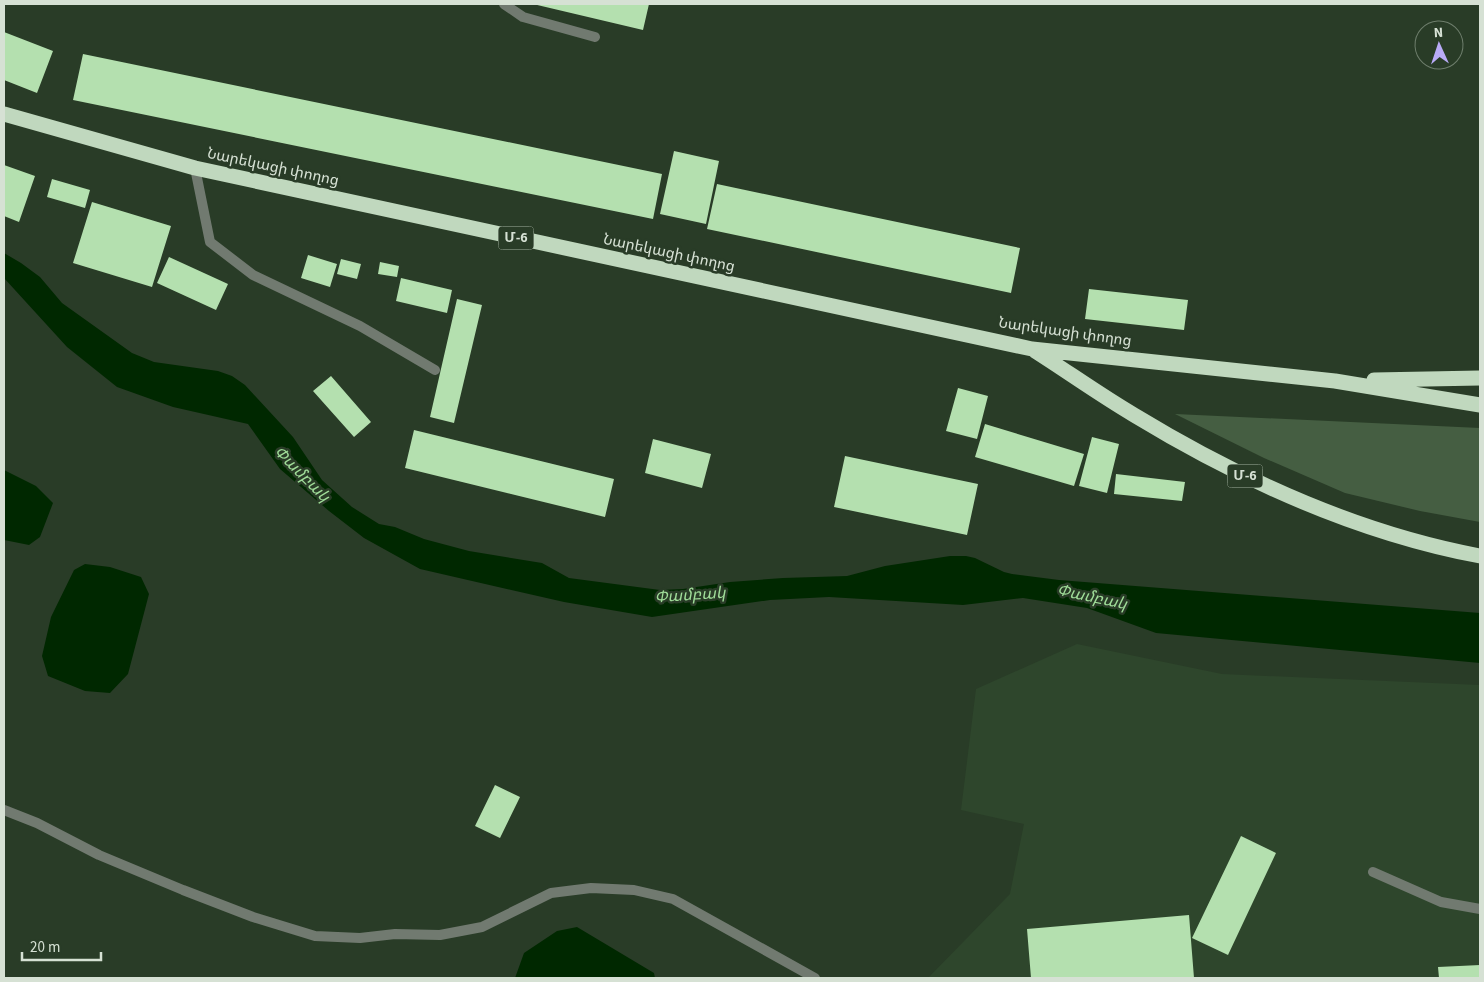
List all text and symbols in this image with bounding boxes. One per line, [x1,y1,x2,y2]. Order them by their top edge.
north arrow [1414,20,1464,70]
text: N [1433,23,1444,43]
street label: Նարեկացի փողոց [205,143,341,191]
road number: Մ-6 [498,227,534,250]
street label: Նարեկացի փողոց [601,229,737,277]
street label: Նարեկացի փողոց [997,312,1133,352]
water label: Փամբակ [269,441,336,508]
road number: Մ-6 [1228,464,1262,488]
water label: Փամբակ [1055,579,1130,615]
water label: Փամբակ [654,581,728,608]
scale bar [22,930,101,962]
text: 20 m [30,937,60,958]

